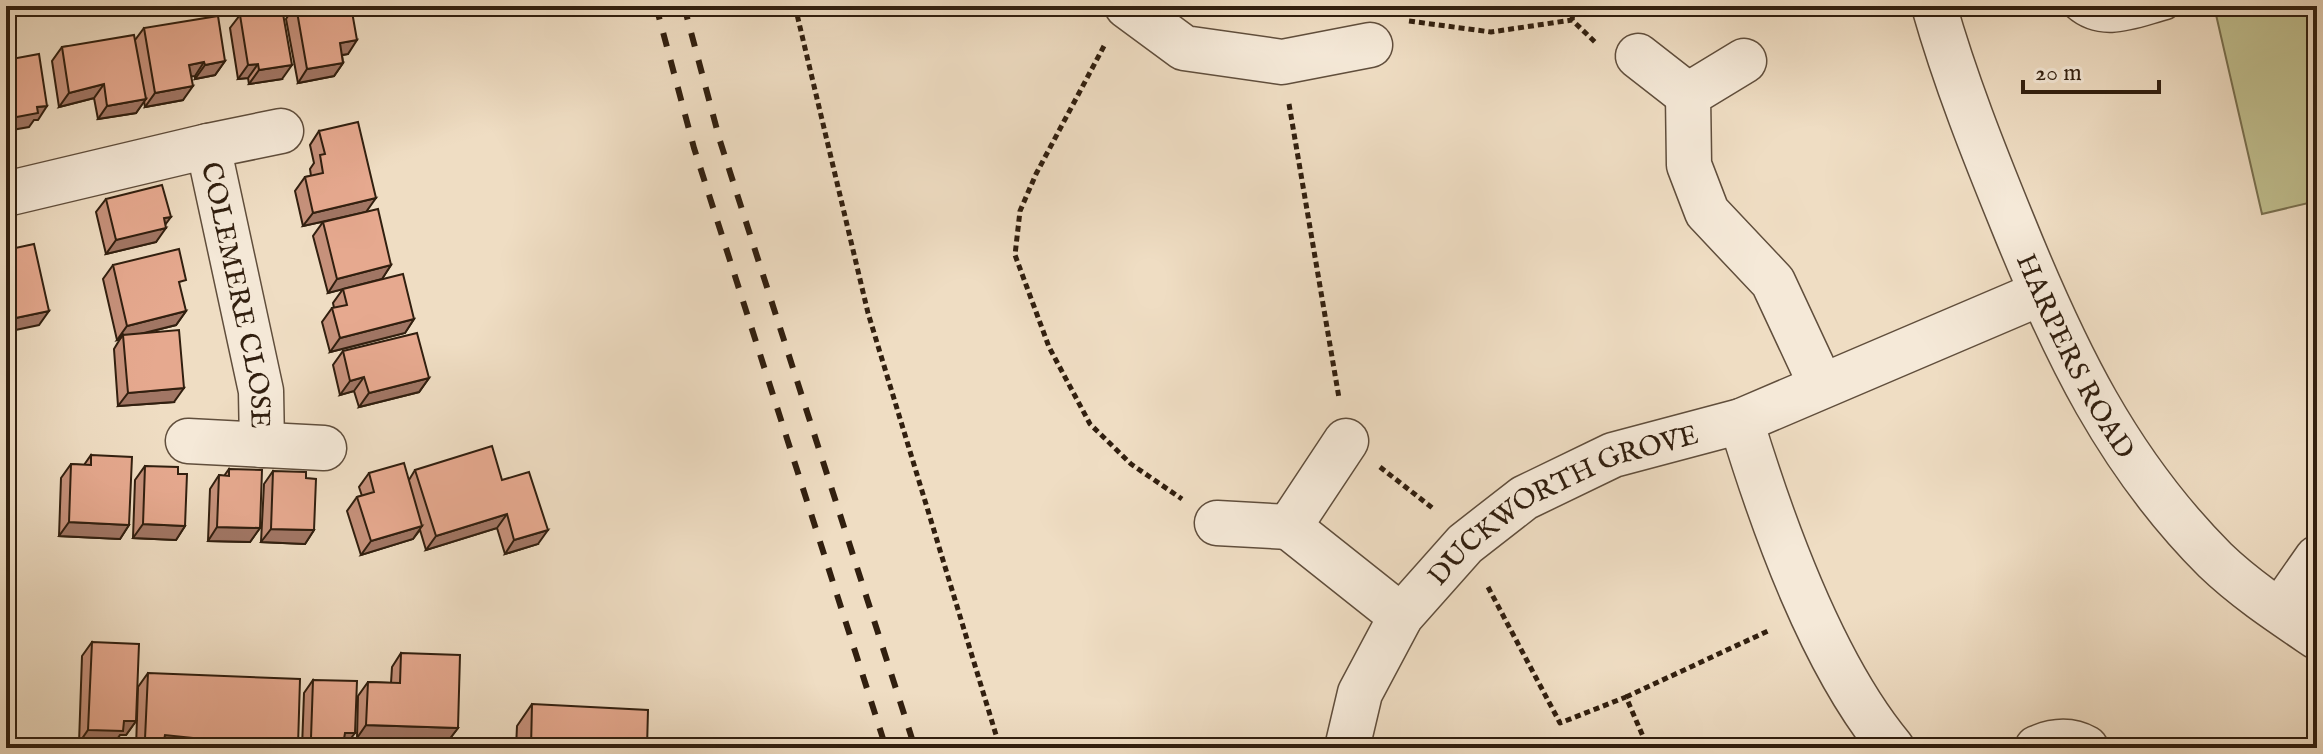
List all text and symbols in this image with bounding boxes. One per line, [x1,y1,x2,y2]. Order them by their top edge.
scale bar [2023,44,2159,94]
text: 20 m [2035,58,2082,89]
street label: COLEMERE CLOSE [192,159,277,429]
street label: HARPERS ROAD [2007,249,2141,466]
street label: DUCKWORTH GROVE [1421,418,1702,594]

